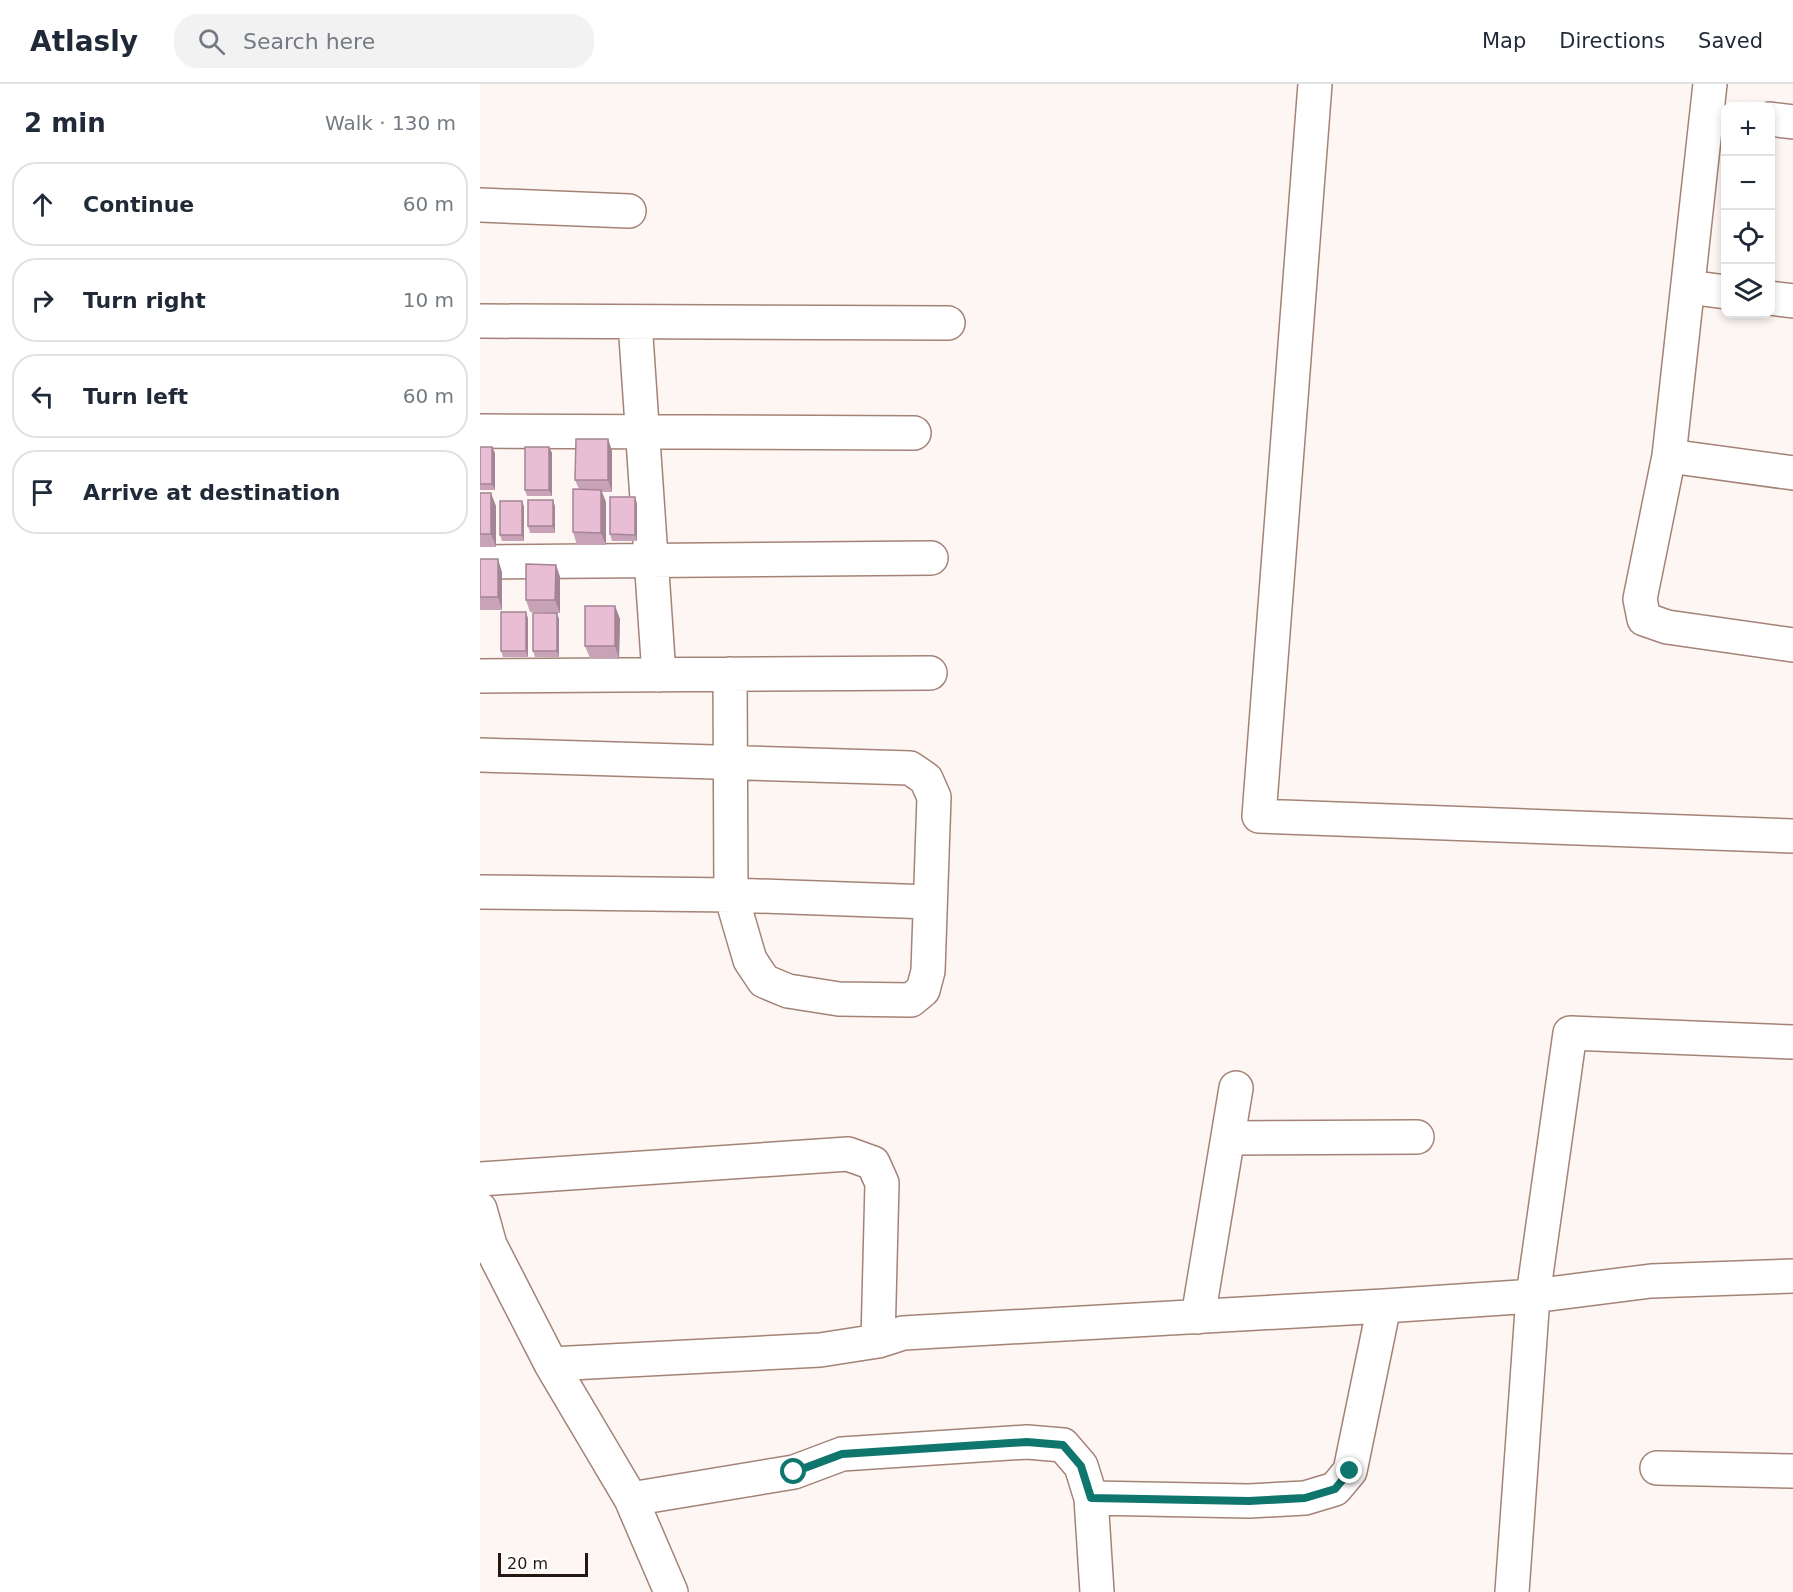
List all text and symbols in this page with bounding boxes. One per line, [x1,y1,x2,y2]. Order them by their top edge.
search box [174,14,594,68]
text: Atlasly [30,25,138,58]
icon: search [195,25,228,58]
text: Search here [243,29,375,54]
text: Map [1482,29,1526,53]
text: Directions [1559,29,1665,53]
text: Saved [1698,29,1763,53]
map controls [1721,102,1775,318]
button: + [1721,102,1775,156]
text: 2 min [24,108,106,138]
text: Walk · 130 m [325,111,456,135]
button: − [1721,156,1775,210]
icon: ahead [26,188,59,221]
text: Continue [83,192,194,217]
text: 60 m [403,192,454,216]
button: locate [1721,210,1775,264]
button: layers [1721,264,1775,318]
icon: right [26,284,59,317]
text: Turn right [83,288,206,313]
text: 10 m [403,288,454,312]
icon: left [26,380,59,413]
text: Turn left [83,384,188,409]
text: 60 m [403,384,454,408]
icon: arrive [26,476,59,509]
text: Arrive at destination [83,480,340,505]
route end [1336,1457,1362,1483]
route start [780,1458,806,1484]
scale bar [498,1550,588,1578]
text: 20 m [507,1554,548,1573]

